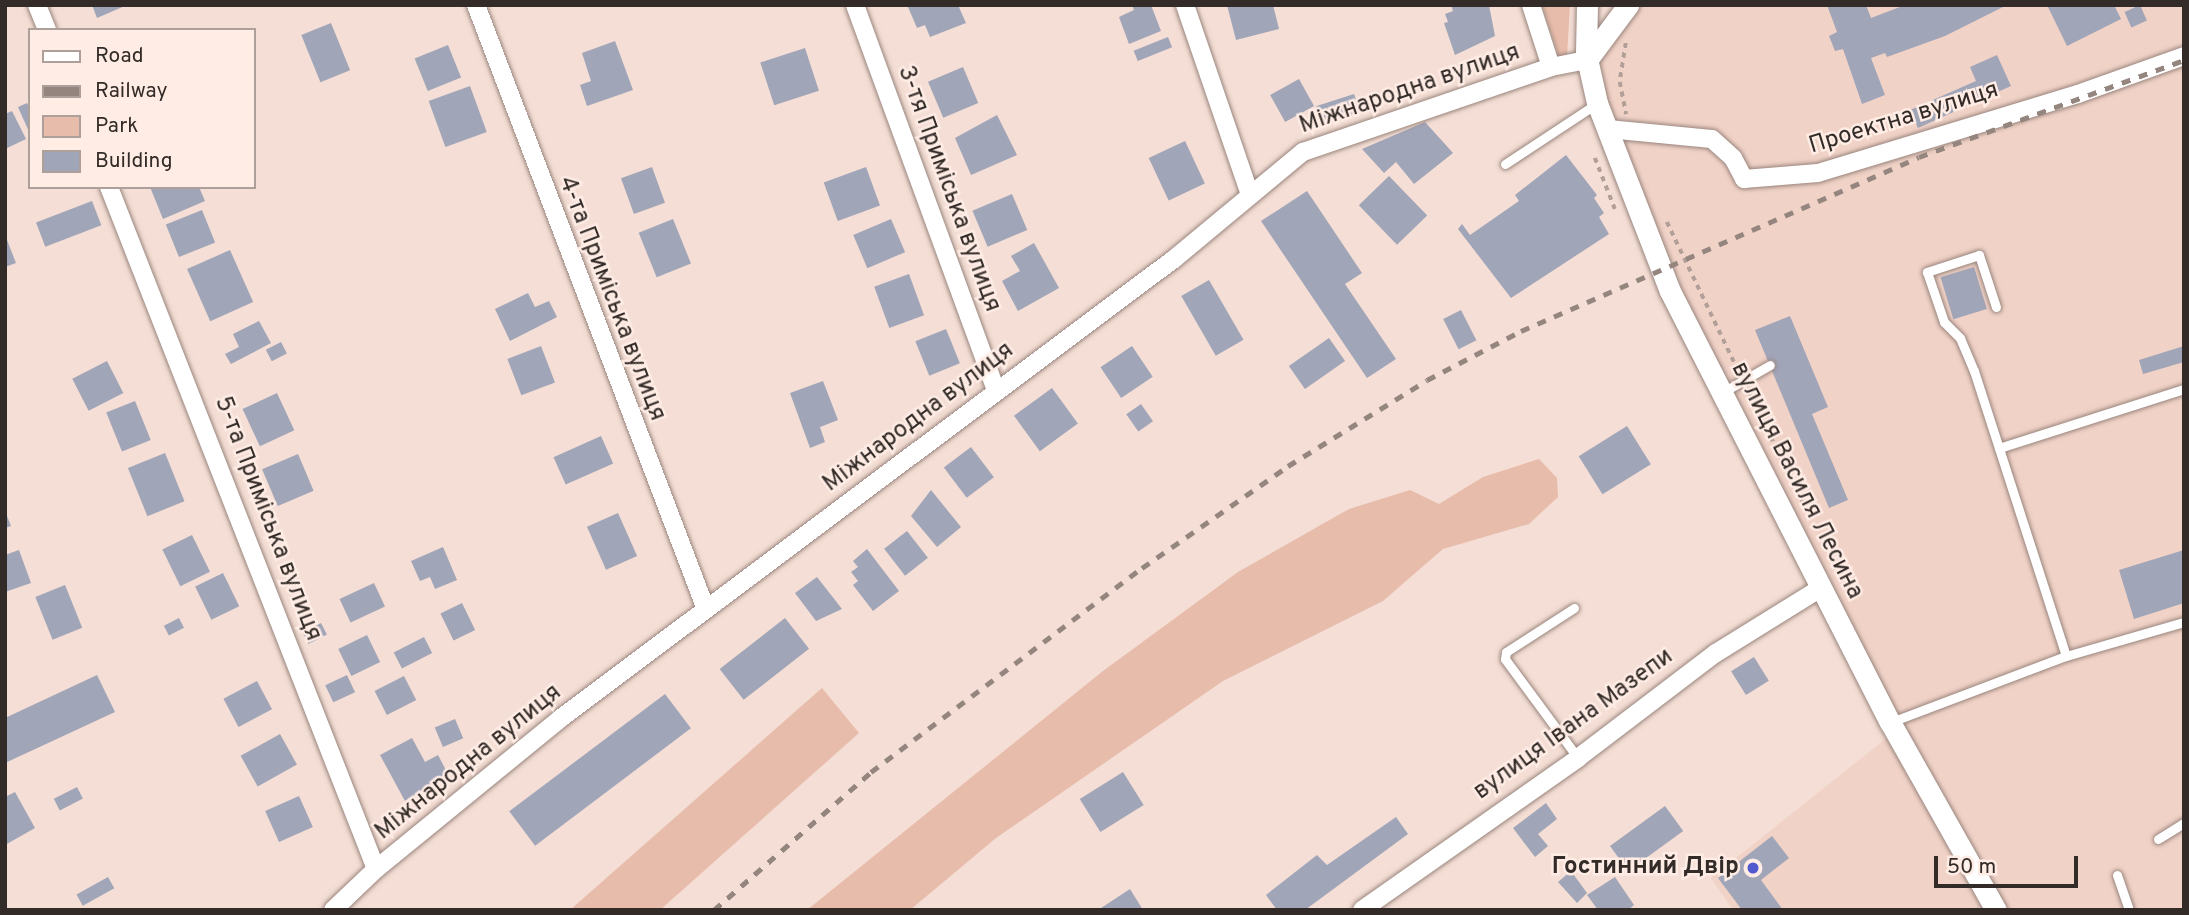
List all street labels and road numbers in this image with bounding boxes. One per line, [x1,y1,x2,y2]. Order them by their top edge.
street label: Міжнародна вулиця [1296,39,1524,141]
street label: 3-тя Приміська вулиця [890,62,1006,316]
street label: Проектна вулиця [1806,76,2002,162]
street label: 4-та Приміська вулиця [551,173,671,425]
street label: Міжнародна вулиця [818,337,1020,499]
street label: вулиця Василя Лесина [1724,358,1868,604]
street label: 5-та Приміська вулиця [207,393,327,645]
street label: вулиця Івана Мазепи [1469,643,1679,807]
street label: Міжнародна вулиця [370,679,568,847]

